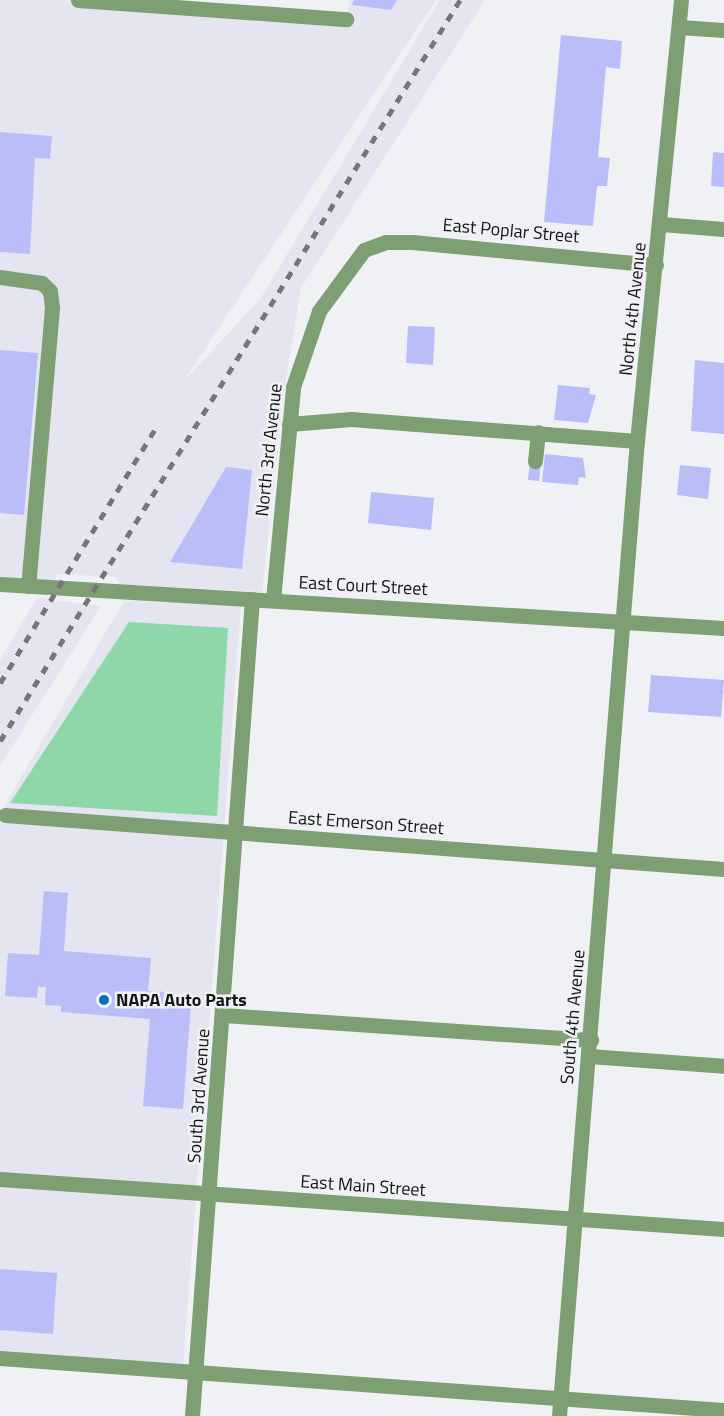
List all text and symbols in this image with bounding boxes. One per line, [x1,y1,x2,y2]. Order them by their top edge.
street label: East Poplar Street [442,214,580,248]
street label: North 4th Avenue [615,241,651,377]
street label: North 3rd Avenue [251,382,287,518]
street label: East Court Street [298,572,428,600]
street label: East Emerson Street [288,807,444,839]
street label: South 4th Avenue [556,949,590,1085]
place label: NAPA Auto Parts [116,989,247,1011]
marker: NAPA Auto Parts [97,993,111,1007]
street label: South 3rd Avenue [184,1028,214,1164]
street label: East Main Street [300,1171,426,1201]

